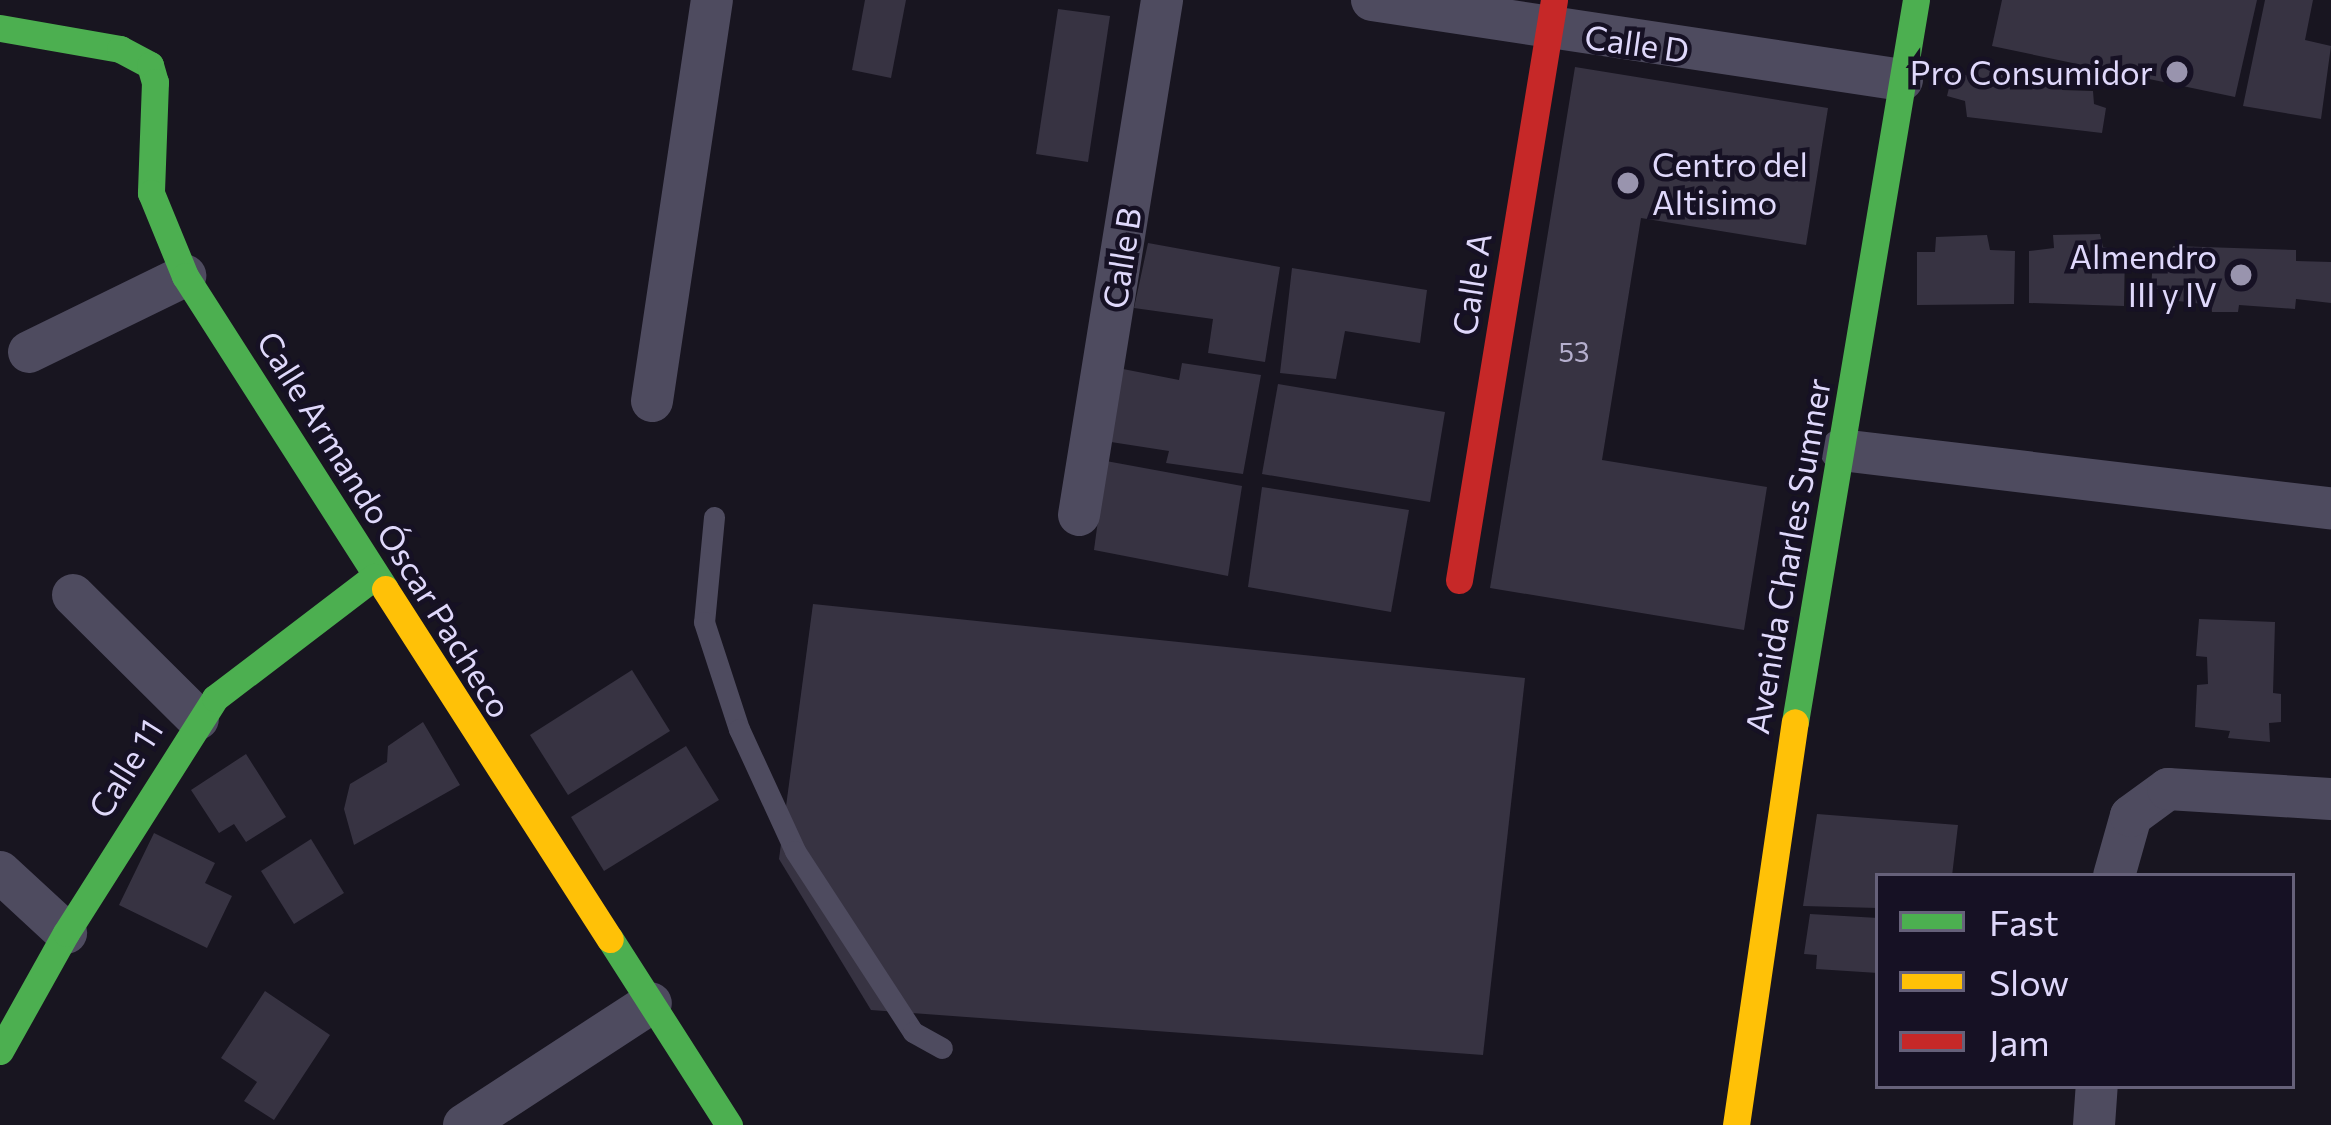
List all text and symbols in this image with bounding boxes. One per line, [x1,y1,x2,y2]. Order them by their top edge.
street label: Calle D [1582,16,1692,70]
place label: Pro Consumidor [1910,52,2153,92]
marker: Pro Consumidor [2164,59,2190,85]
place label: Centro del Altisimo [1652,144,1808,222]
marker: Centro del Altisimo [1615,170,1641,196]
street label: Calle B [1093,205,1149,311]
street label: Calle A [1443,230,1499,338]
place label: Almendro III y IV [2069,236,2217,314]
marker: Almendro III y IV [2228,262,2254,288]
street label: Calle Armando Óscar Pacheco [249,324,521,724]
house number: 53 [1559,336,1589,368]
street label: Avenida Charles Sumner [1736,375,1838,737]
street label: Calle 11 [79,711,171,825]
legend [1875,873,2295,1089]
text: Fast [1989,899,2059,943]
text: Slow [1989,959,2069,1003]
text: Jam [1989,1019,2050,1063]

